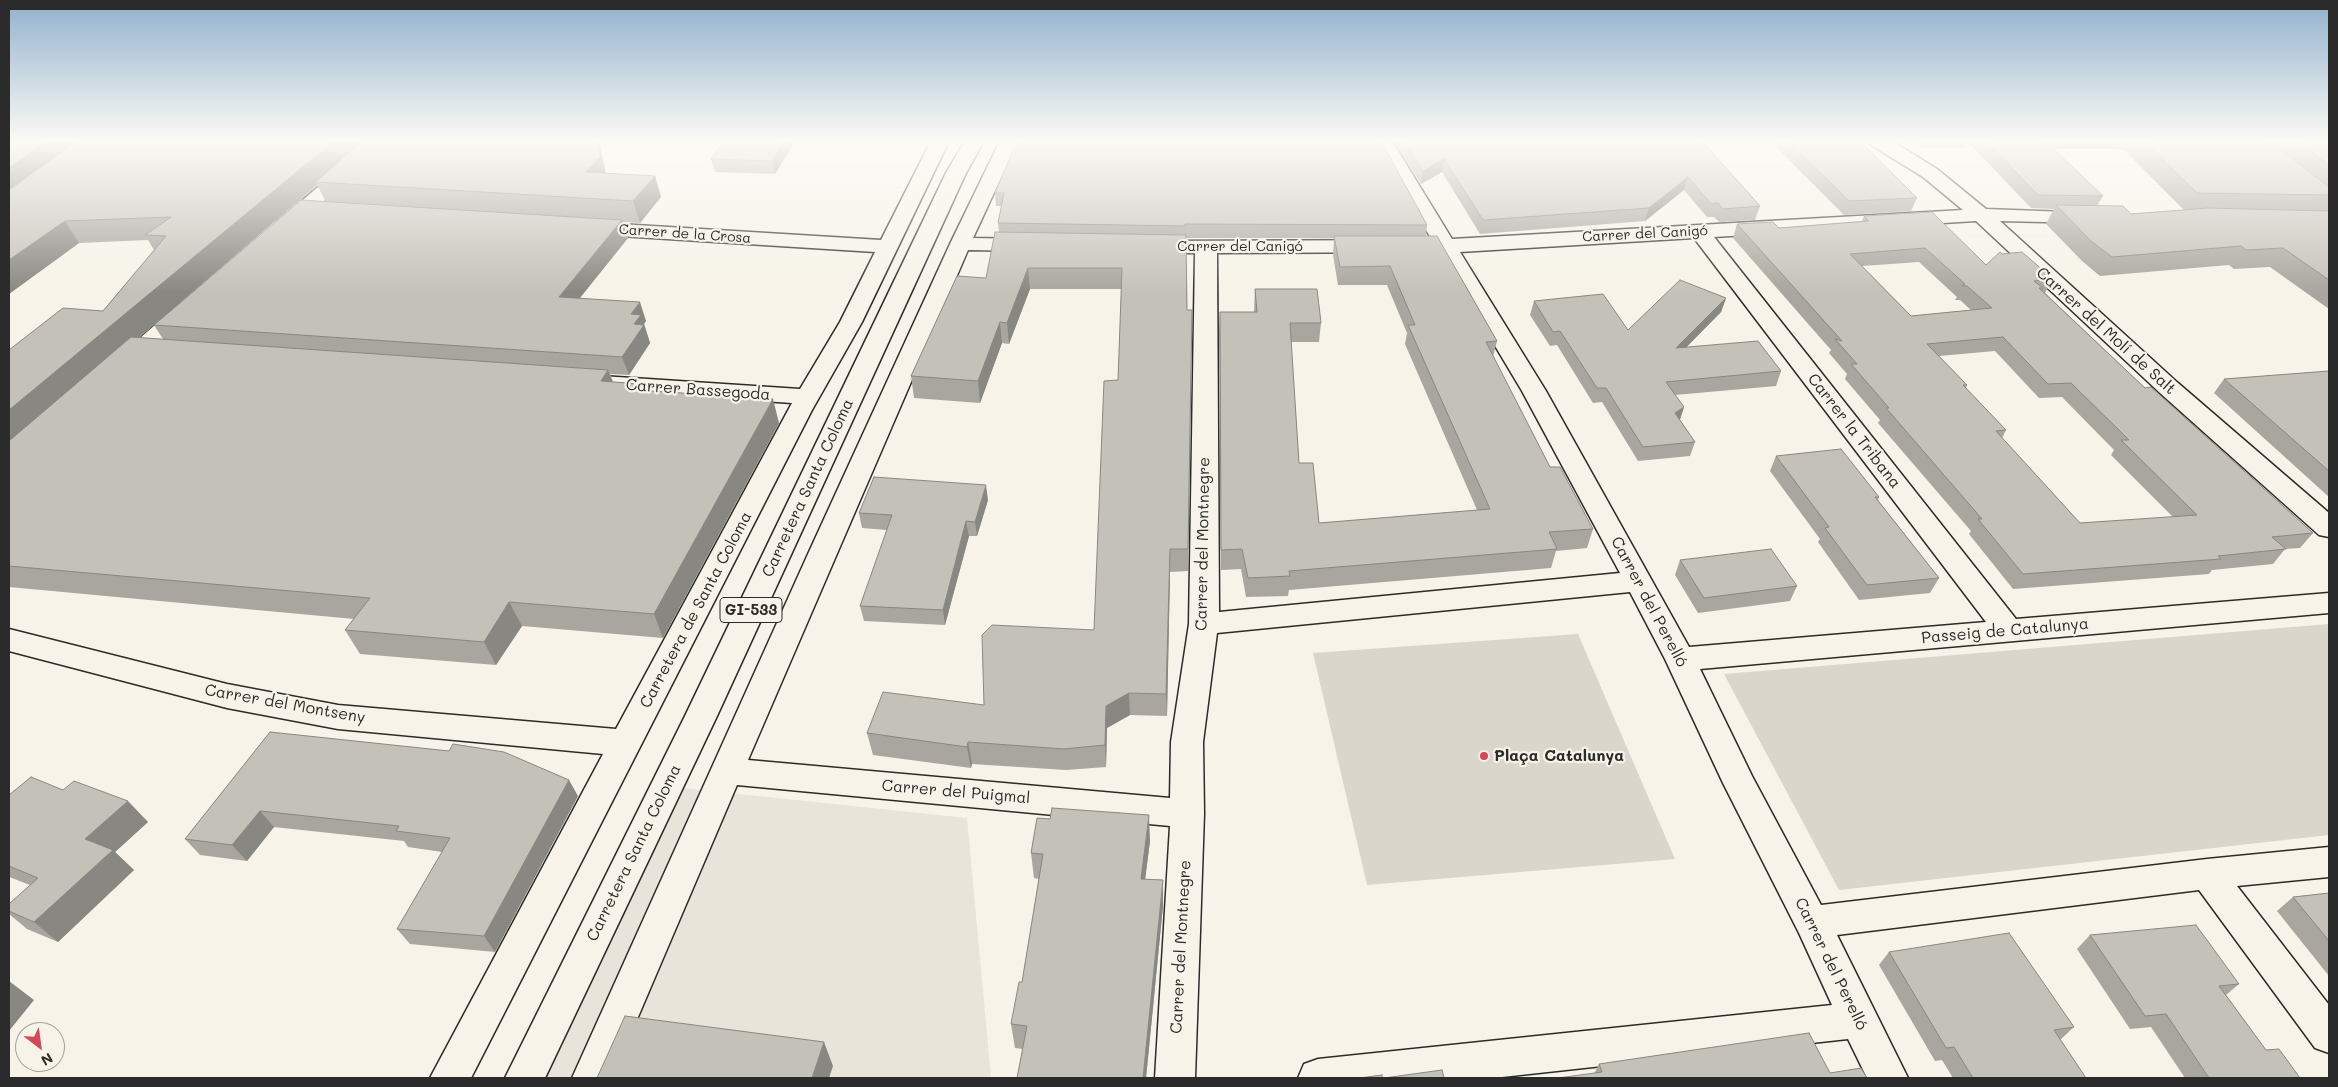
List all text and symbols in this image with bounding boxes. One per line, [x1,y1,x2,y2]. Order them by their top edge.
street label: Carrer de la Crosa [618,221,752,247]
street label: Carrer del Canigó [1582,222,1708,246]
street label: Carrer del Canigó [1177,239,1303,255]
street label: Carrer del Molí de Salt [2032,263,2180,399]
street label: Carrer la Tribana [1803,370,1905,492]
street label: Carrer Bassegoda [625,375,771,405]
street label: Carretera Santa Coloma [758,396,858,580]
street label: Carrer del Montnegre [1192,457,1214,631]
street label: Carretera de Santa Coloma [636,509,756,711]
street label: Carrer del Perelló [1607,534,1691,670]
road number: GI-533 [720,598,782,622]
street label: Passeig de Catalunya [1920,614,2090,648]
street label: Carrer del Montseny [203,680,367,728]
place label: Plaça Catalunya [1494,746,1624,766]
marker: Plaça Catalunya [1478,750,1490,762]
street label: Carretera Santa Coloma [583,761,685,945]
street label: Carrer del Puigmal [881,776,1031,808]
street label: Carrer del Montnegre [1167,860,1195,1034]
street label: Carrer del Perelló [1791,895,1871,1033]
north arrow [15,1022,65,1072]
text: N [38,1049,57,1070]

